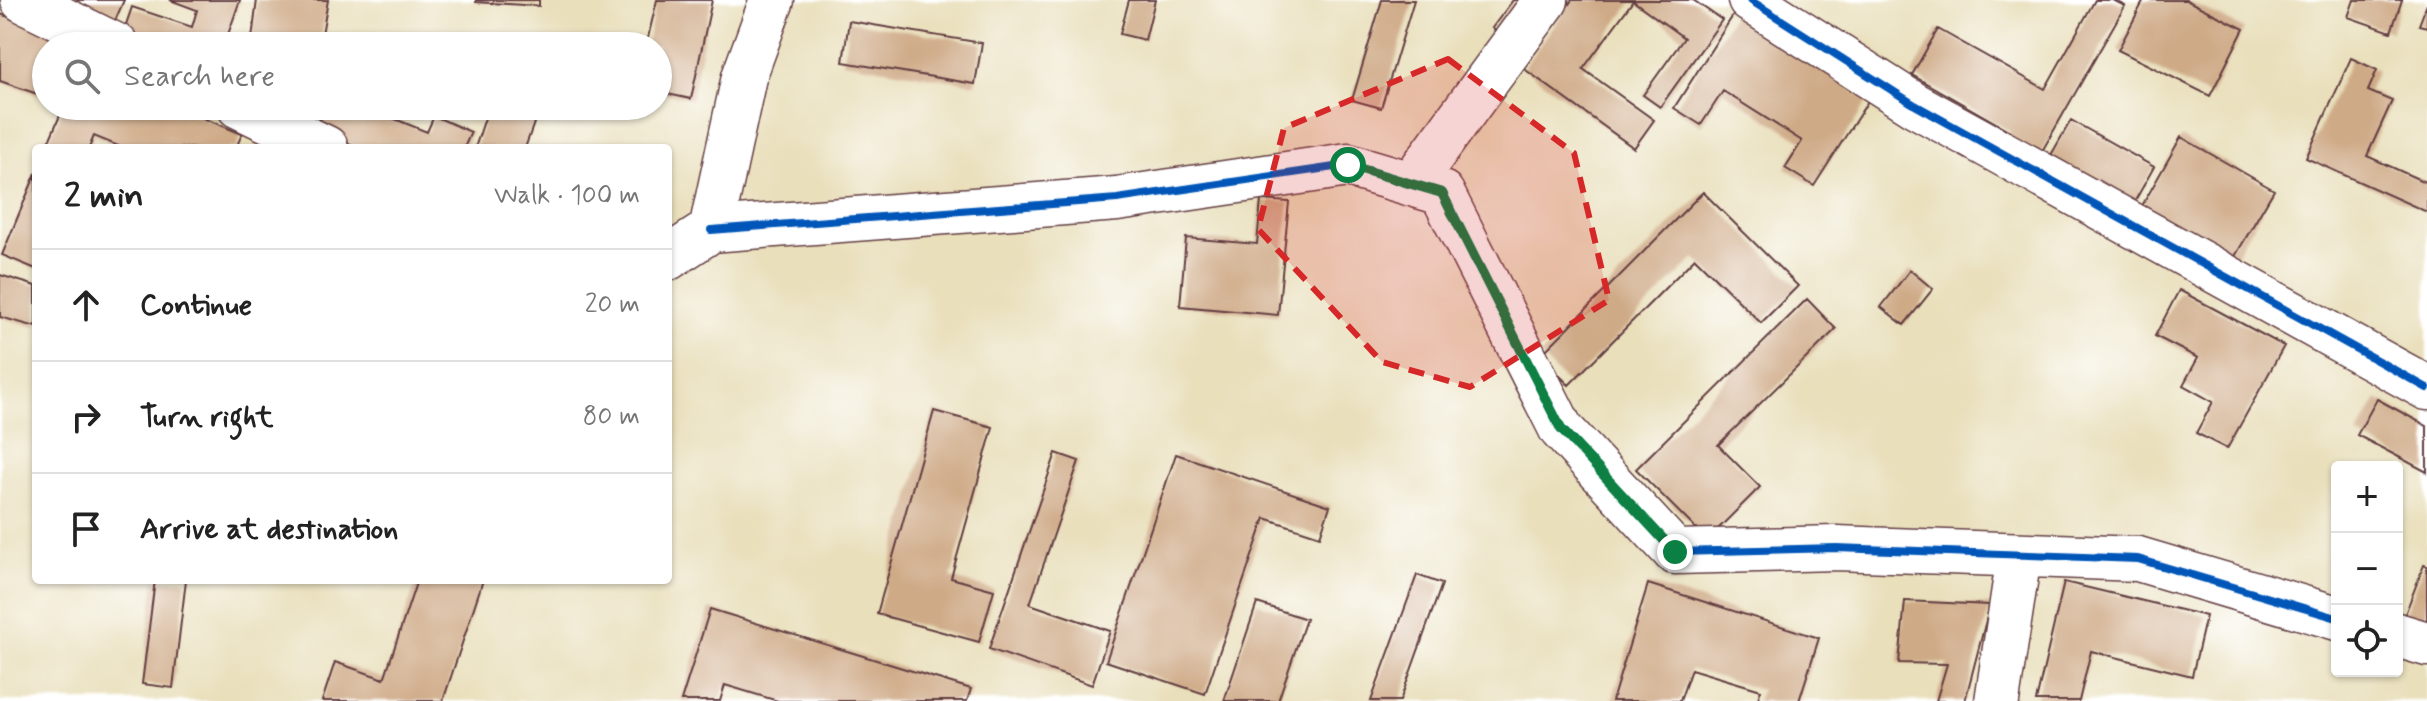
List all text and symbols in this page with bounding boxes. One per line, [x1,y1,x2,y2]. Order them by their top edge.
search box [32,32,672,120]
icon: search [60,54,104,98]
text: Search here [124,57,275,96]
route start [1330,147,1366,183]
text: 2 min [64,174,144,219]
text: Walk · 100 m [494,179,640,213]
icon: ahead [64,283,108,327]
text: Continue [140,286,252,325]
text: 20 m [585,288,640,322]
icon: right [64,395,108,439]
text: Turn right [140,398,273,437]
text: 80 m [583,400,640,434]
map controls [2331,461,2403,677]
button: + [2331,461,2403,533]
icon: arrive [64,507,108,551]
text: Arrive at destination [140,510,398,549]
button: − [2331,533,2403,605]
route end [1657,534,1693,570]
button: locate [2331,605,2403,677]

